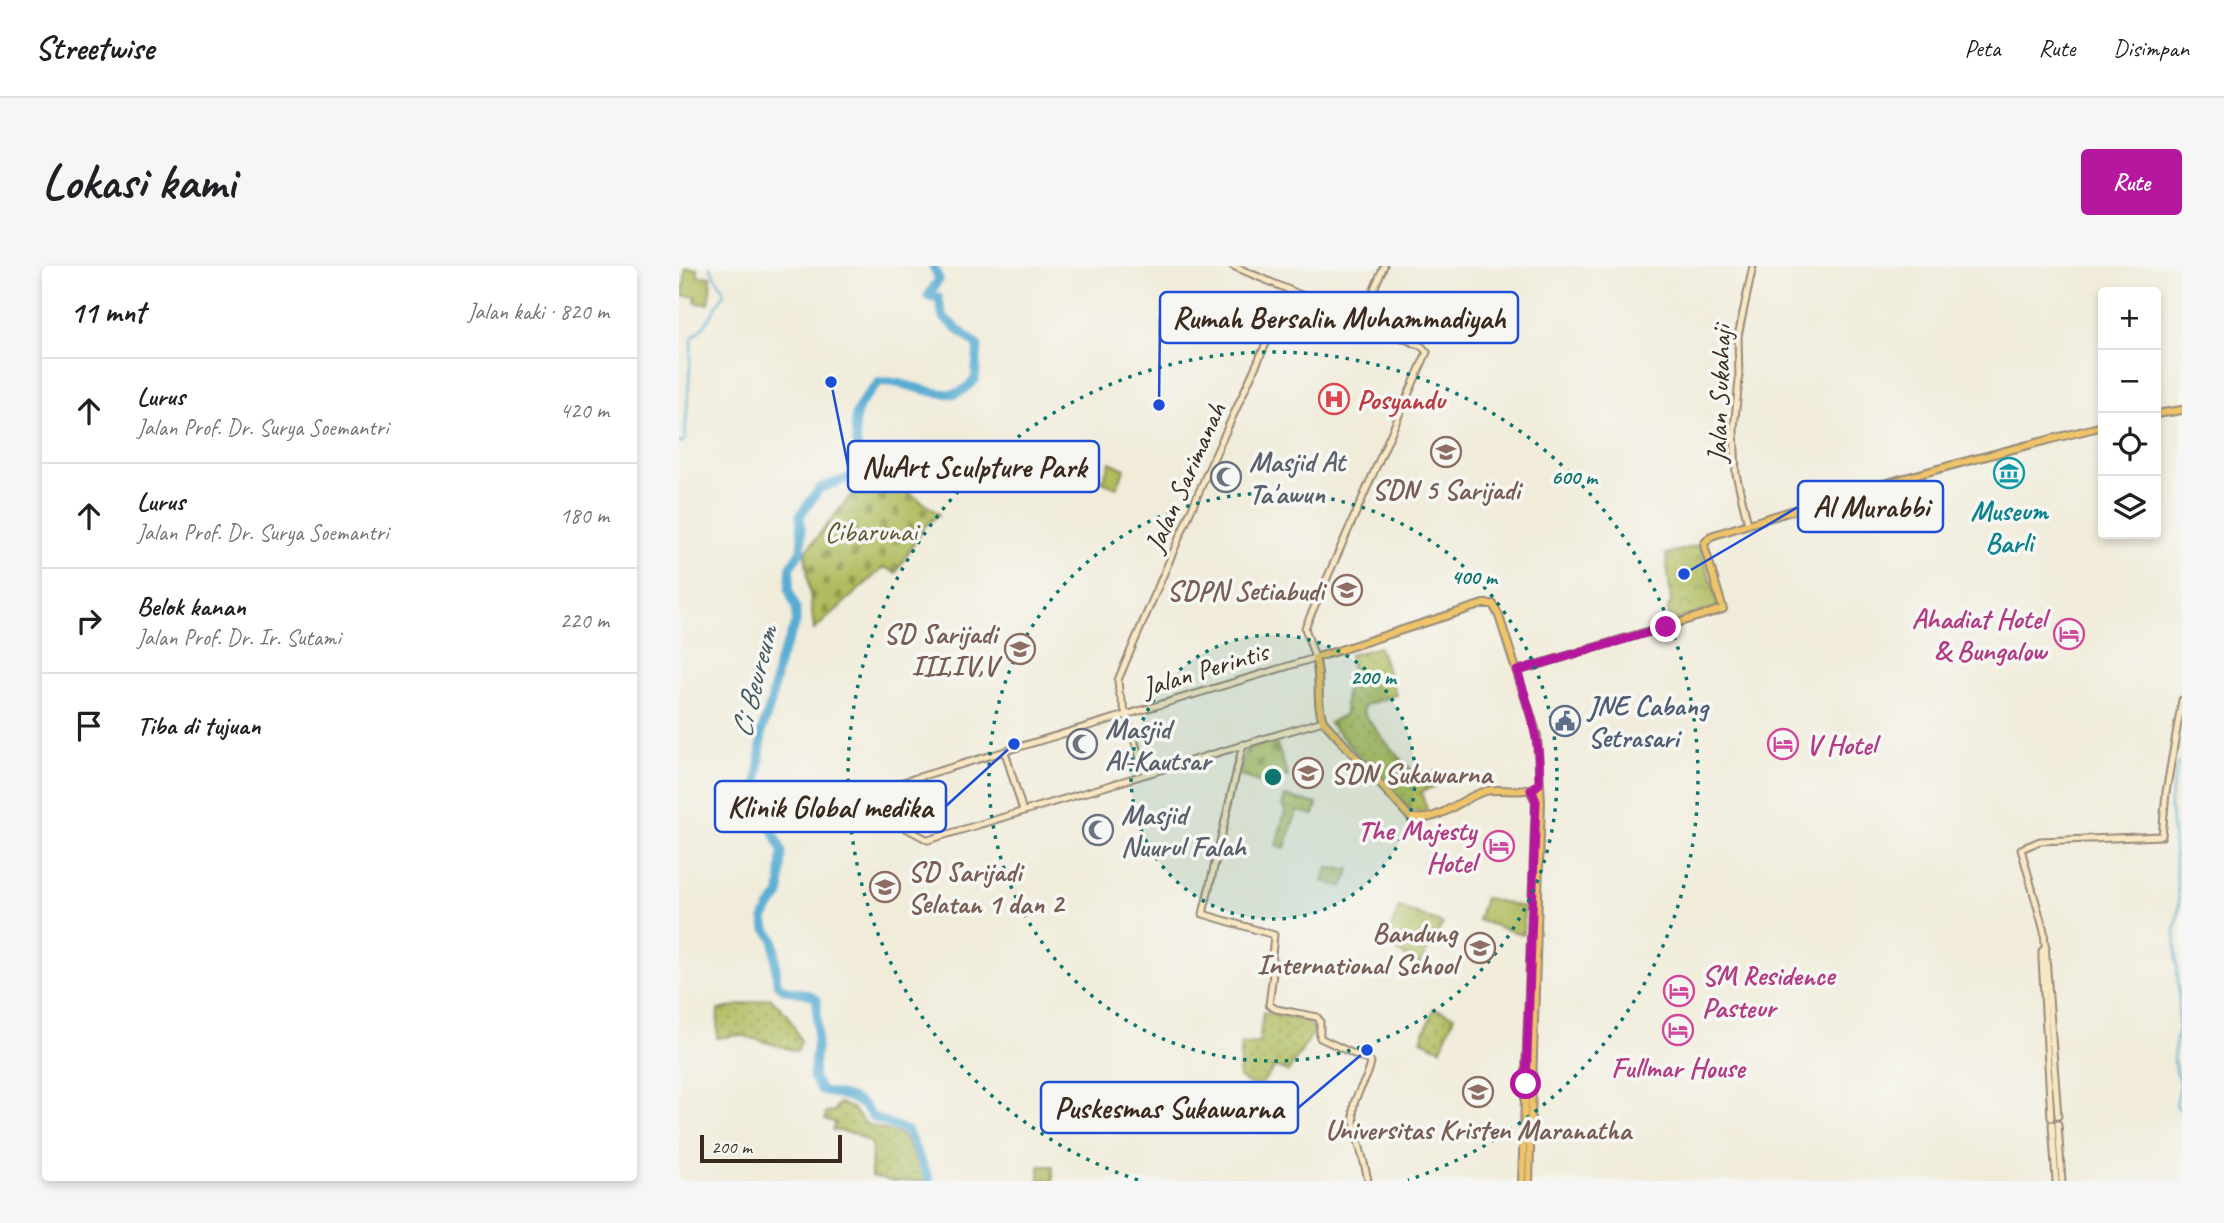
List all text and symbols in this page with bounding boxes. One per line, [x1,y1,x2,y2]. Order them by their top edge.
text: Streetwise [35,27,154,69]
text: Peta [1964,33,2000,63]
text: Rute [2038,33,2075,63]
text: Disimpan [2113,33,2189,63]
button: Rute [2081,149,2182,215]
text: Lokasi kami [42,151,235,213]
map controls [2098,287,2161,539]
button: + [2098,287,2161,350]
callout: Rumah Bersalin Muhammadiyah [1160,292,1518,343]
text: 11 mnt [70,293,145,331]
text: Jalan kaki · 820 m [467,297,609,326]
text: Rumah Bersalin Muhammadiyah [1172,299,1507,338]
street label: Jalan Sukahaji [1699,321,1739,465]
button: − [2098,350,2161,413]
text: Lurus [137,380,185,413]
hospital icon: Posyandu [1317,382,1351,416]
place label: Posyandu [1357,382,1447,418]
icon: ahead [70,392,108,430]
text: 420 m [560,396,609,425]
street label: Jalan Sarimanah [1136,397,1234,559]
text: Jalan Prof. Dr. Surya Soemantri [137,413,388,442]
button: locate [2098,413,2161,476]
school or university icon: SDN 5 Sarijadi [1429,435,1463,469]
callout: NuArt Sculpture Park [848,441,1099,492]
place label: Masjid At Ta'awun [1249,444,1347,511]
text: NuArt Sculpture Park [862,448,1089,486]
museum icon: Museum Barli [1992,456,2026,490]
mosque icon: Masjid At Ta'awun [1209,460,1243,494]
text: 600 m [1551,464,1599,490]
place label: SDN 5 Sarijadi [1372,472,1524,507]
button: layers [2098,476,2161,539]
callout: Al Murabbi [1798,481,1943,532]
text: Lurus [137,485,185,518]
text: Al Murabbi [1813,488,1933,526]
place label: Museum Barli [1970,493,2049,560]
icon: ahead [70,497,108,535]
text: 180 m [560,501,609,530]
park label: Cibarunai [825,514,921,549]
text: Jalan Prof. Dr. Surya Soemantri [137,518,388,547]
text: 400 m [1451,564,1499,590]
place label: SDPN Setiabudi [1167,573,1328,608]
school or university icon: SDPN Setiabudi [1330,573,1364,607]
text: Belok kanan [137,590,246,623]
place label: Ahadiat Hotel & Bungalow [1912,601,2051,668]
icon: right [70,602,108,640]
text: 220 m [560,606,609,635]
route end [1650,611,1681,642]
place label: SD Sarijadi III,IV,V [884,616,1003,683]
hotel icon: Ahadiat Hotel & Bungalow [2052,617,2086,651]
water label: Ci Beureum [722,619,787,742]
text: Jalan Prof. Dr. Ir. Sutami [137,623,340,652]
school or university icon: SD Sarijadi III,IV,V [1003,632,1037,666]
street label: Jalan Perintis [1136,633,1274,705]
text: 200 m [1350,664,1398,690]
place label: JNE Cabang Setrasari [1586,688,1711,755]
public building icon: JNE Cabang Setrasari [1548,704,1582,738]
icon: arrive [70,707,108,745]
text: Tiba di tujuan [137,709,261,742]
place label: Masjid Al-Kautsar [1105,711,1213,778]
mosque icon: Masjid Al-Kautsar [1065,727,1099,761]
hotel icon: V Hotel [1766,727,1800,761]
place label: V Hotel [1806,727,1881,762]
school or university icon: SDN Sukawarna [1291,756,1325,790]
place label: SDN Sukawarna [1331,756,1494,791]
centre of rings [1261,765,1285,789]
callout: Klinik Global medika [715,781,946,832]
text: Klinik Global medika [727,788,935,826]
place label: Masjid Nuurul Falah [1121,797,1247,864]
mosque icon: Masjid Nuurul Falah [1081,813,1115,847]
place label: The Majesty Hotel [1357,813,1481,880]
hotel icon: The Majesty Hotel [1482,829,1516,863]
place label: SD Sarijadi Selatan 1 dan 2 [908,854,1066,921]
school or university icon: SD Sarijadi Selatan 1 dan 2 [868,870,902,904]
place label: Bandung International School [1257,915,1463,982]
school or university icon: Bandung International School [1463,931,1497,965]
place label: SM Residence Pasteur [1702,958,1837,1025]
hotel icon: SM Residence Pasteur [1662,974,1696,1008]
hotel icon: Fullmar House [1661,1013,1695,1047]
place label: Fullmar House [1611,1050,1747,1085]
route start [1510,1068,1541,1099]
school or university icon: Universitas Kristen Maranatha [1461,1075,1495,1109]
callout: Puskesmas Sukawarna [1041,1082,1298,1133]
text: Puskesmas Sukawarna [1055,1089,1286,1127]
place label: Universitas Kristen Maranatha [1325,1112,1633,1147]
scale bar [700,1132,842,1164]
text: 200 m [711,1135,752,1159]

